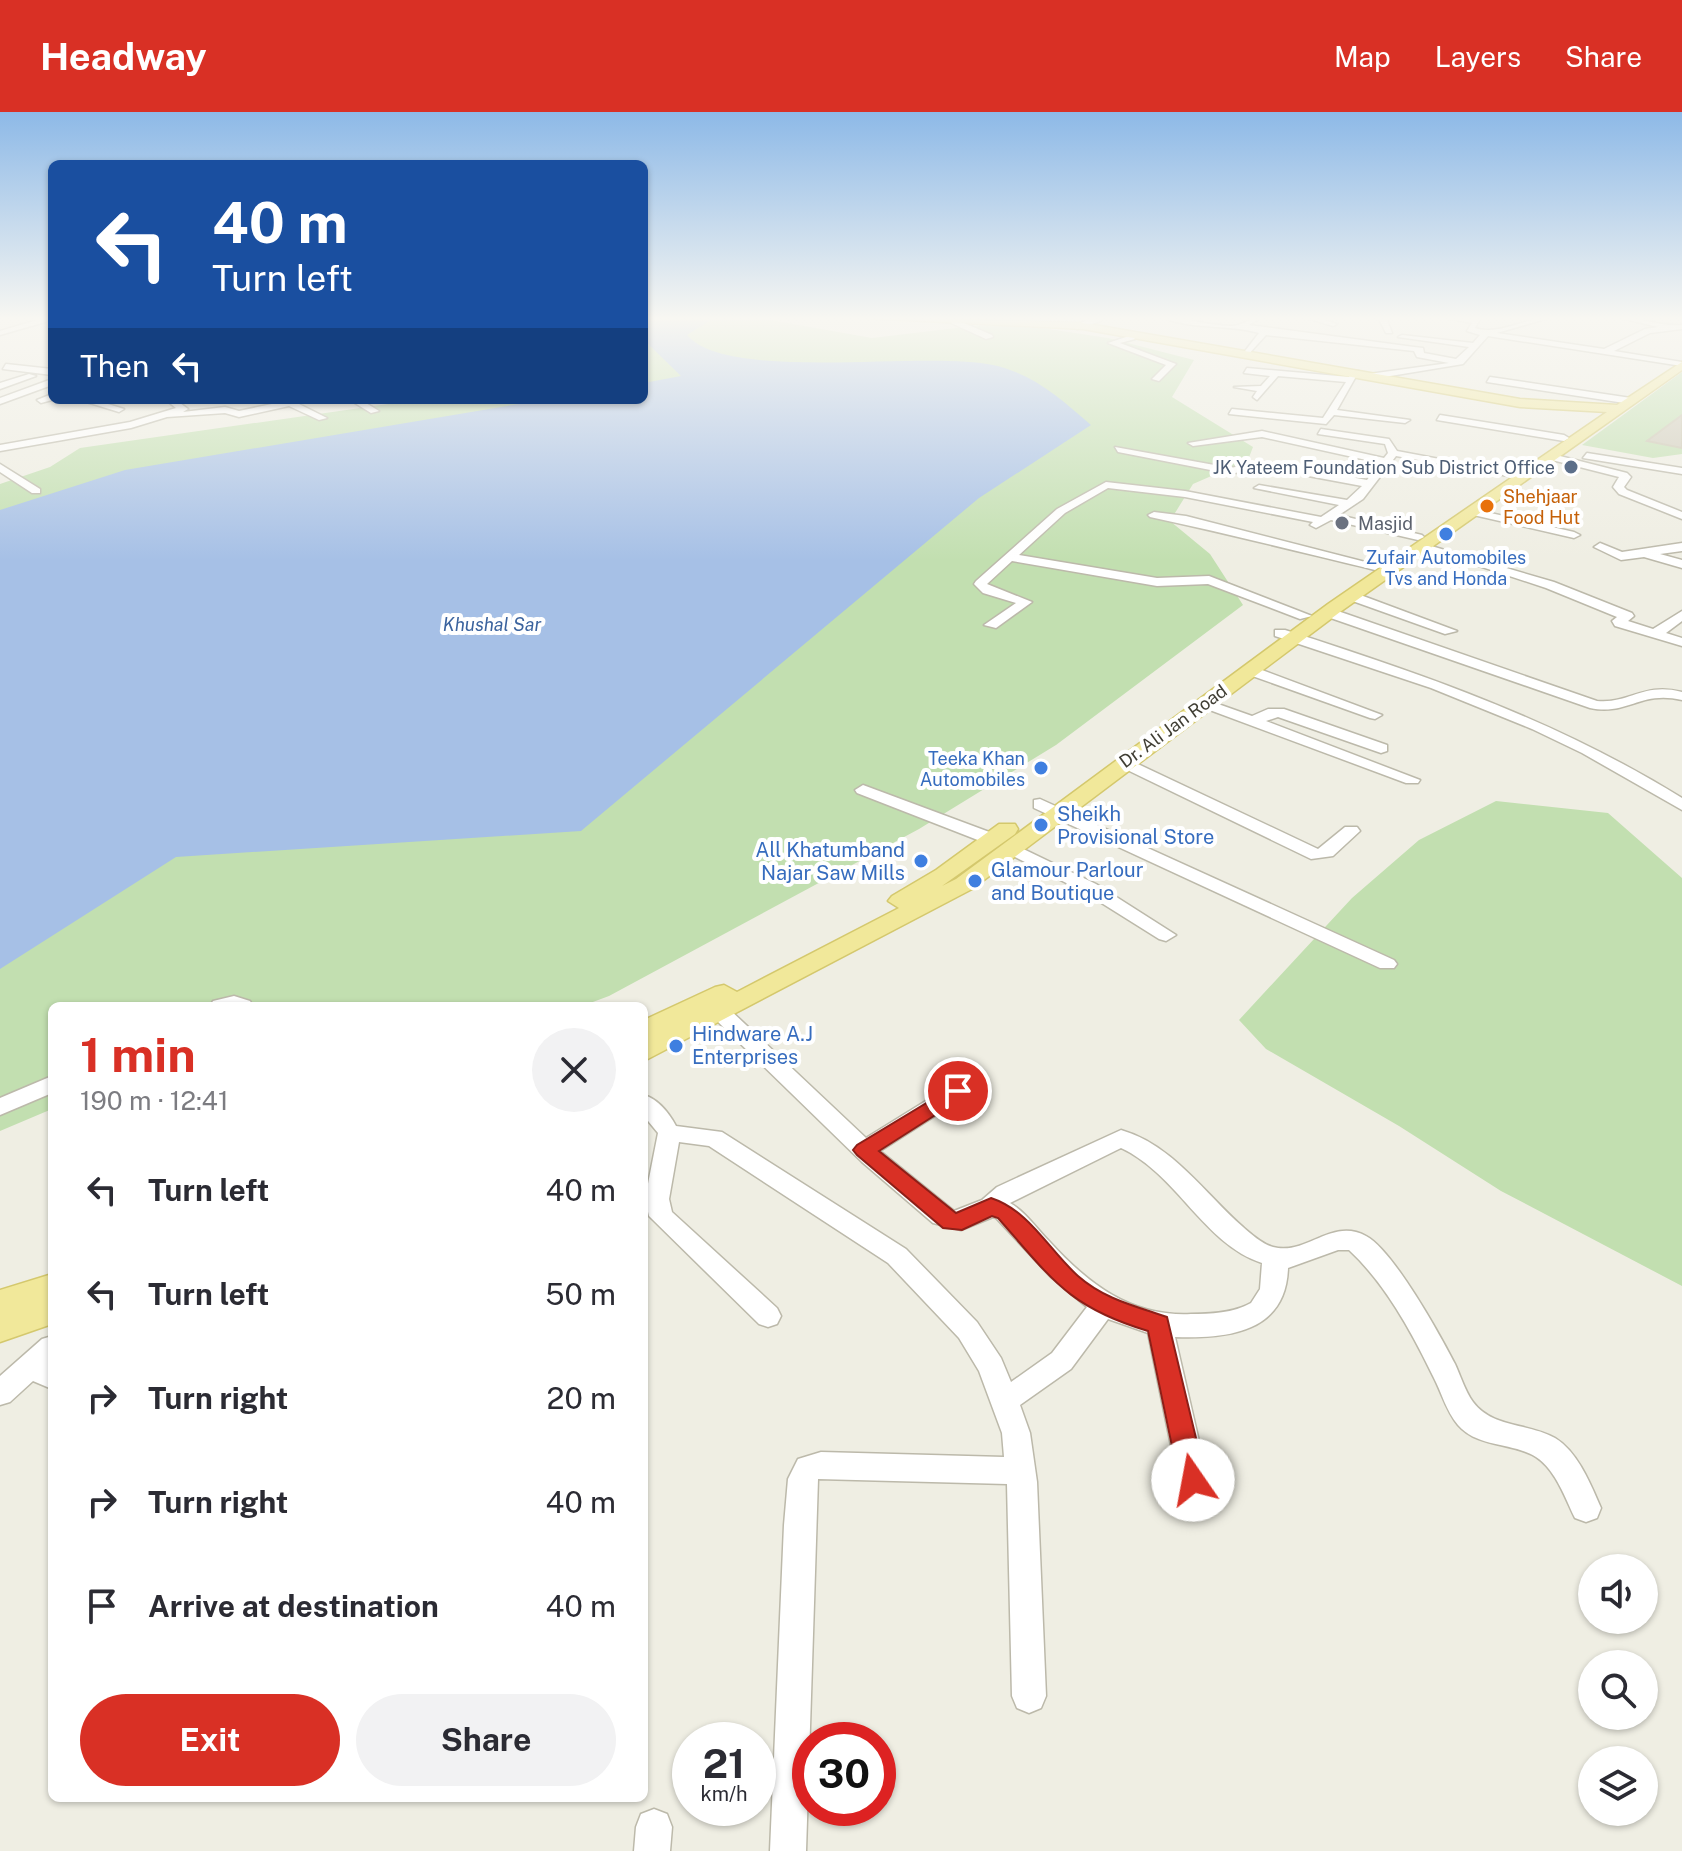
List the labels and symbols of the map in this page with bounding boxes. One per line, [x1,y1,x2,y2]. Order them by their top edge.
place label: JK Yateem Foundation Sub District Office [1213,457,1555,478]
marker: JK Yateem Foundation Sub District Office [1562,458,1580,476]
place label: Shehjaar Food Hut [1503,486,1580,528]
marker: Shehjaar Food Hut [1478,497,1496,515]
place label: Masjid [1358,513,1413,534]
marker: Masjid [1333,514,1351,532]
marker: Zufair Automobiles Tvs and Honda [1437,525,1455,543]
place label: Zufair Automobiles Tvs and Honda [1366,547,1526,589]
water label: Khushal Sar [443,614,541,635]
street label: Dr. Ali Jan Road [1115,680,1231,772]
place label: Teeka Khan Automobiles [920,748,1025,790]
marker: Teeka Khan Automobiles [1032,759,1050,777]
place label: Sheikh Provisional Store [1057,802,1214,849]
marker: Sheikh Provisional Store [1032,816,1050,834]
place label: All Khatumband Najar Saw Mills [755,838,905,885]
marker: All Khatumband Najar Saw Mills [912,852,930,870]
place label: Glamour Parlour and Boutique [991,858,1144,905]
marker: Glamour Parlour and Boutique [966,872,984,890]
place label: Hindware A.J Enterprises [692,1022,813,1069]
marker: Hindware A.J Enterprises [667,1037,685,1055]
pin [924,1057,992,1125]
position arrow [1151,1438,1235,1522]
speed limit sign: 30 [792,1722,896,1826]

